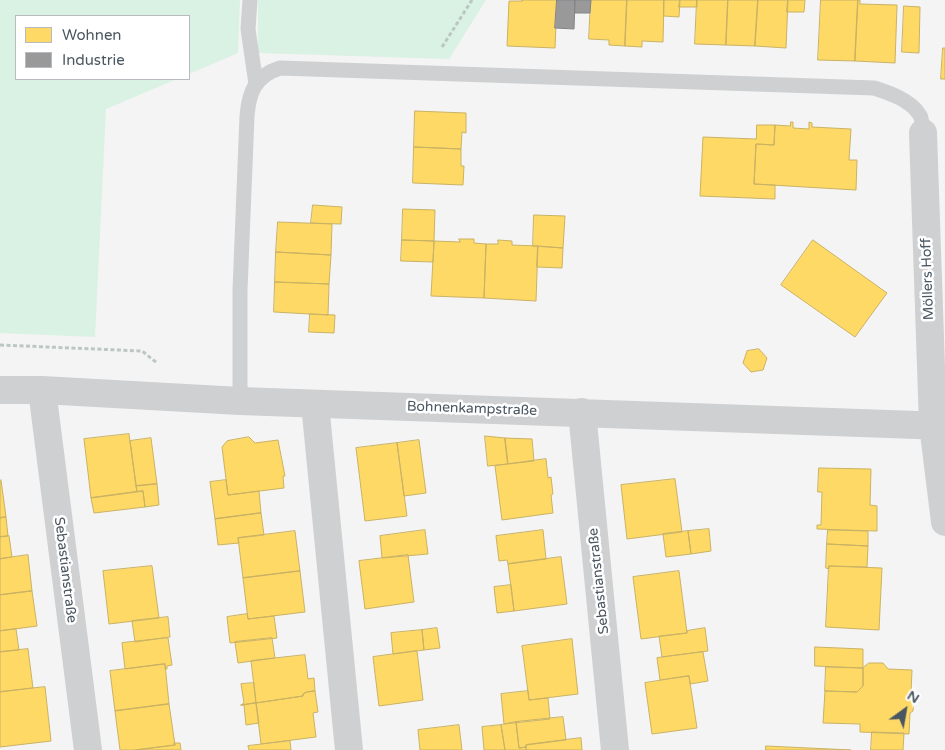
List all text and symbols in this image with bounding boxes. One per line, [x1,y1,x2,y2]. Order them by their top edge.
legend [15,15,190,80]
text: Wohnen [62,26,122,44]
text: Industrie [62,51,125,69]
street label: Möllers Hoff [918,238,938,320]
street label: Bohnenkampstraße [407,398,537,420]
street label: Sebastianstraße [50,516,80,624]
street label: Sebastianstraße [585,527,613,635]
north arrow [880,685,930,735]
text: N [904,687,922,707]

